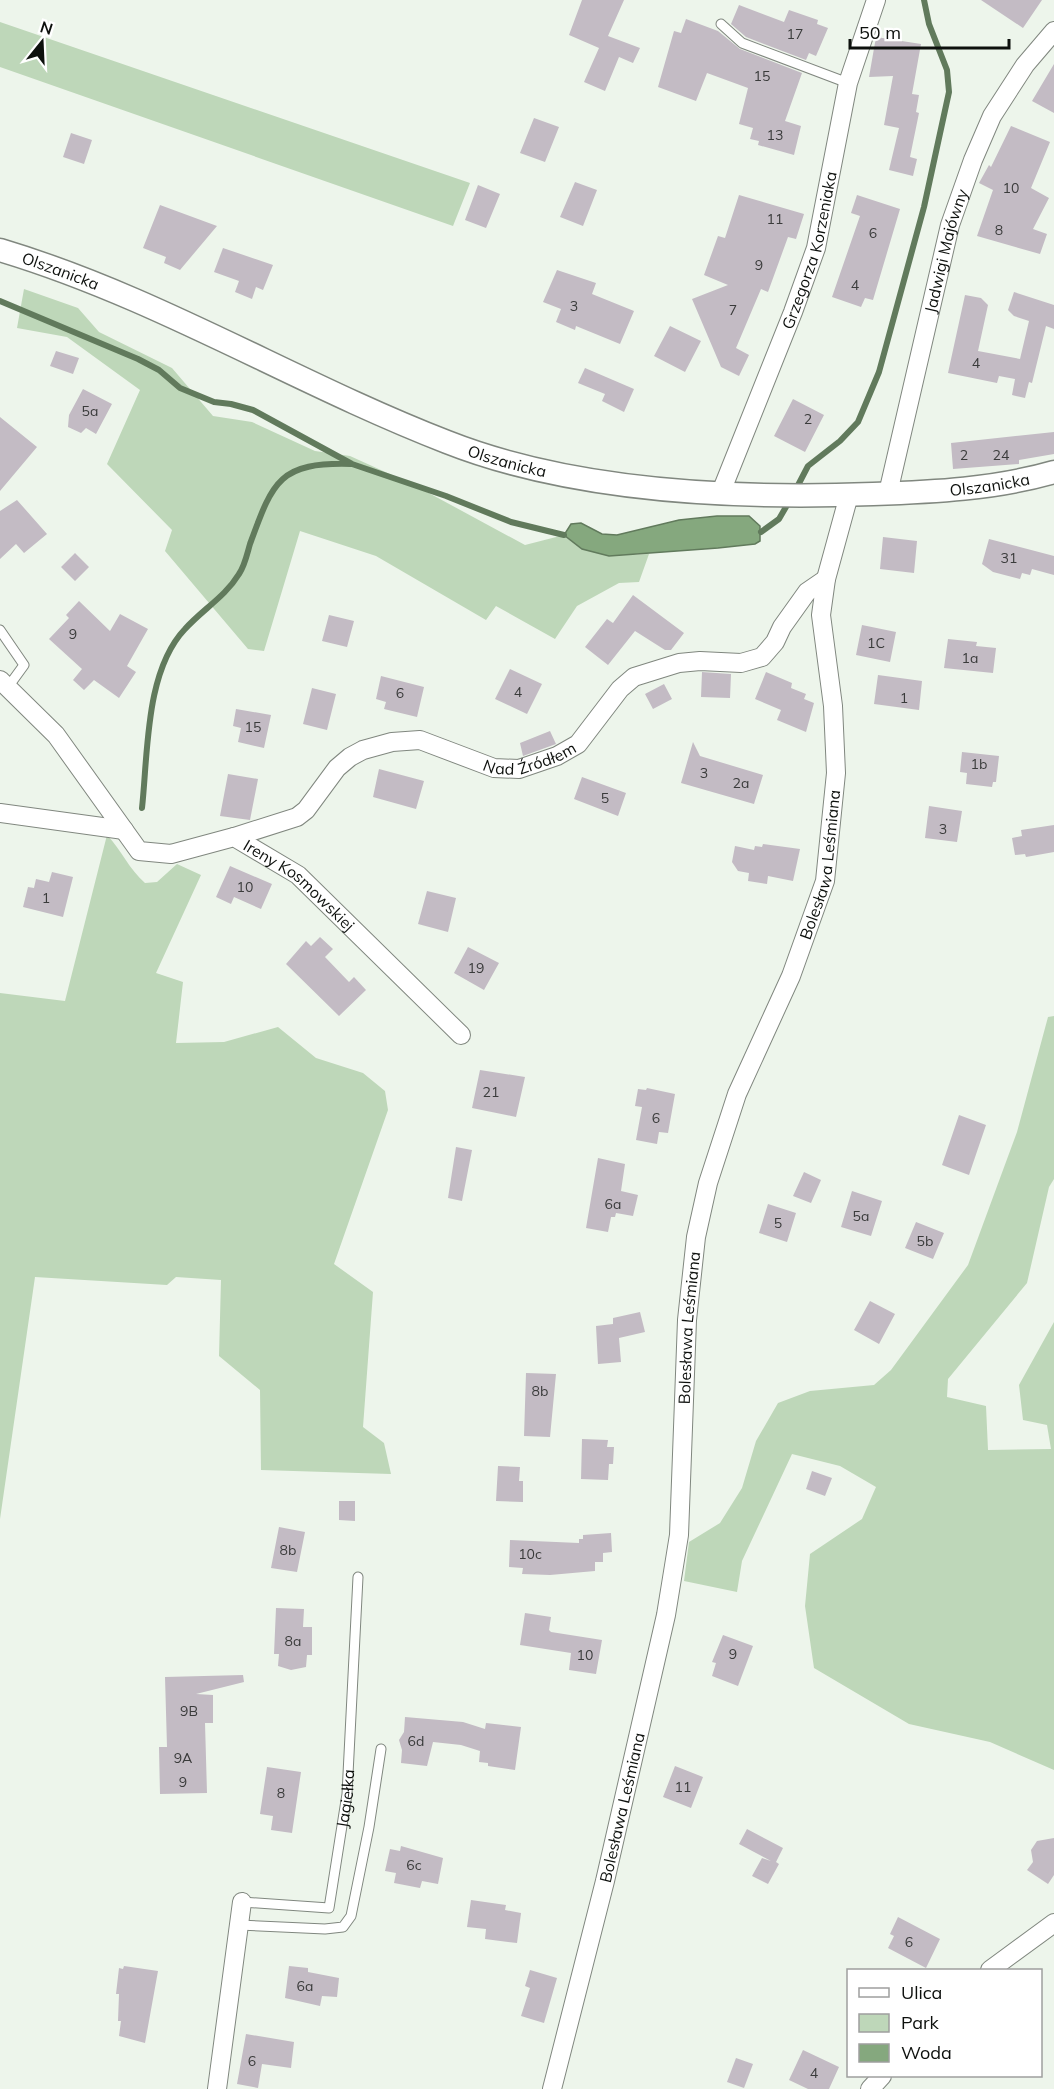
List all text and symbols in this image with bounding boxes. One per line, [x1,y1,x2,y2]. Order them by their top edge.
north arrow [12,12,72,72]
scale bar [850,12,1009,50]
text: N [38,16,55,39]
text: 50 m [859,21,901,44]
house number: 17 [787,25,803,43]
house number: 15 [754,67,770,85]
house number: 13 [767,126,783,144]
street label: Grzegorza Korzeniaka [777,170,841,332]
house number: 10 [1003,179,1019,197]
street label: Jadwigi Majówny [920,186,972,315]
house number: 11 [767,210,783,228]
house number: 8 [995,221,1003,239]
house number: 6 [869,224,877,242]
street label: Olszanicka [19,248,102,294]
house number: 9 [755,256,763,274]
house number: 4 [851,276,860,294]
house number: 3 [570,297,578,315]
house number: 7 [729,301,737,319]
house number: 4 [972,354,981,372]
house number: 5a [82,402,98,420]
house number: 2 [804,410,812,428]
street label: Olszanicka [465,440,548,481]
house number: 2 [960,446,968,464]
house number: 24 [993,446,1010,464]
street label: Olszanicka [949,469,1032,500]
house number: 31 [1001,549,1017,567]
house number: 9 [69,625,77,643]
house number: 1C [867,634,885,652]
house number: 1a [962,649,978,667]
house number: 4 [514,683,523,701]
house number: 6 [396,684,404,702]
house number: 1 [900,689,908,707]
house number: 15 [245,718,261,736]
street label: Nad Źródłem [480,737,579,779]
house number: 1b [971,755,987,773]
house number: 3 [700,764,708,782]
house number: 2a [733,774,749,792]
house number: 5 [601,789,609,807]
street label: Bolesława Leśmiana [795,789,844,942]
house number: 3 [939,820,947,838]
street label: Ireny Kosmowskiej [240,835,359,935]
house number: 10 [237,878,253,896]
house number: 1 [42,889,50,907]
house number: 19 [468,959,484,977]
house number: 21 [483,1083,499,1101]
house number: 6 [652,1109,660,1127]
house number: 6a [605,1195,621,1213]
house number: 5a [853,1207,869,1225]
house number: 5 [774,1214,782,1232]
house number: 5b [917,1232,933,1250]
street label: Bolesława Leśmiana [674,1250,704,1405]
house number: 8b [532,1382,548,1400]
house number: 8b [280,1541,296,1559]
house number: 10c [518,1545,542,1563]
house number: 8a [285,1632,301,1650]
house number: 9 [729,1645,737,1663]
house number: 10 [577,1646,593,1664]
house number: 9B [180,1702,198,1720]
street label: Bolesława Leśmiana [595,1731,649,1884]
house number: 6d [408,1732,424,1750]
house number: 9A [174,1749,193,1767]
street label: Jagiełka [332,1769,358,1829]
house number: 9 [179,1773,187,1791]
house number: 11 [675,1778,691,1796]
house number: 8 [277,1784,285,1802]
house number: 6c [406,1856,422,1874]
house number: 6 [905,1933,913,1951]
legend [847,1969,1042,2077]
house number: 6a [297,1977,313,1995]
text: Ulica [901,1981,942,2004]
text: Park [901,2011,940,2034]
text: Woda [901,2041,952,2064]
house number: 6 [248,2052,256,2070]
house number: 4 [810,2064,819,2082]

